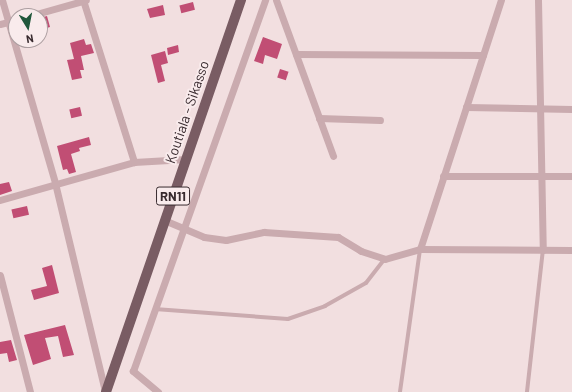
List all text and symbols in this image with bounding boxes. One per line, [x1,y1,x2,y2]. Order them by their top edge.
north arrow [8,8,48,48]
text: N [25,32,35,46]
street label: Koutiala - Sikasso [162,58,212,166]
road number: RN11 [156,185,190,207]

